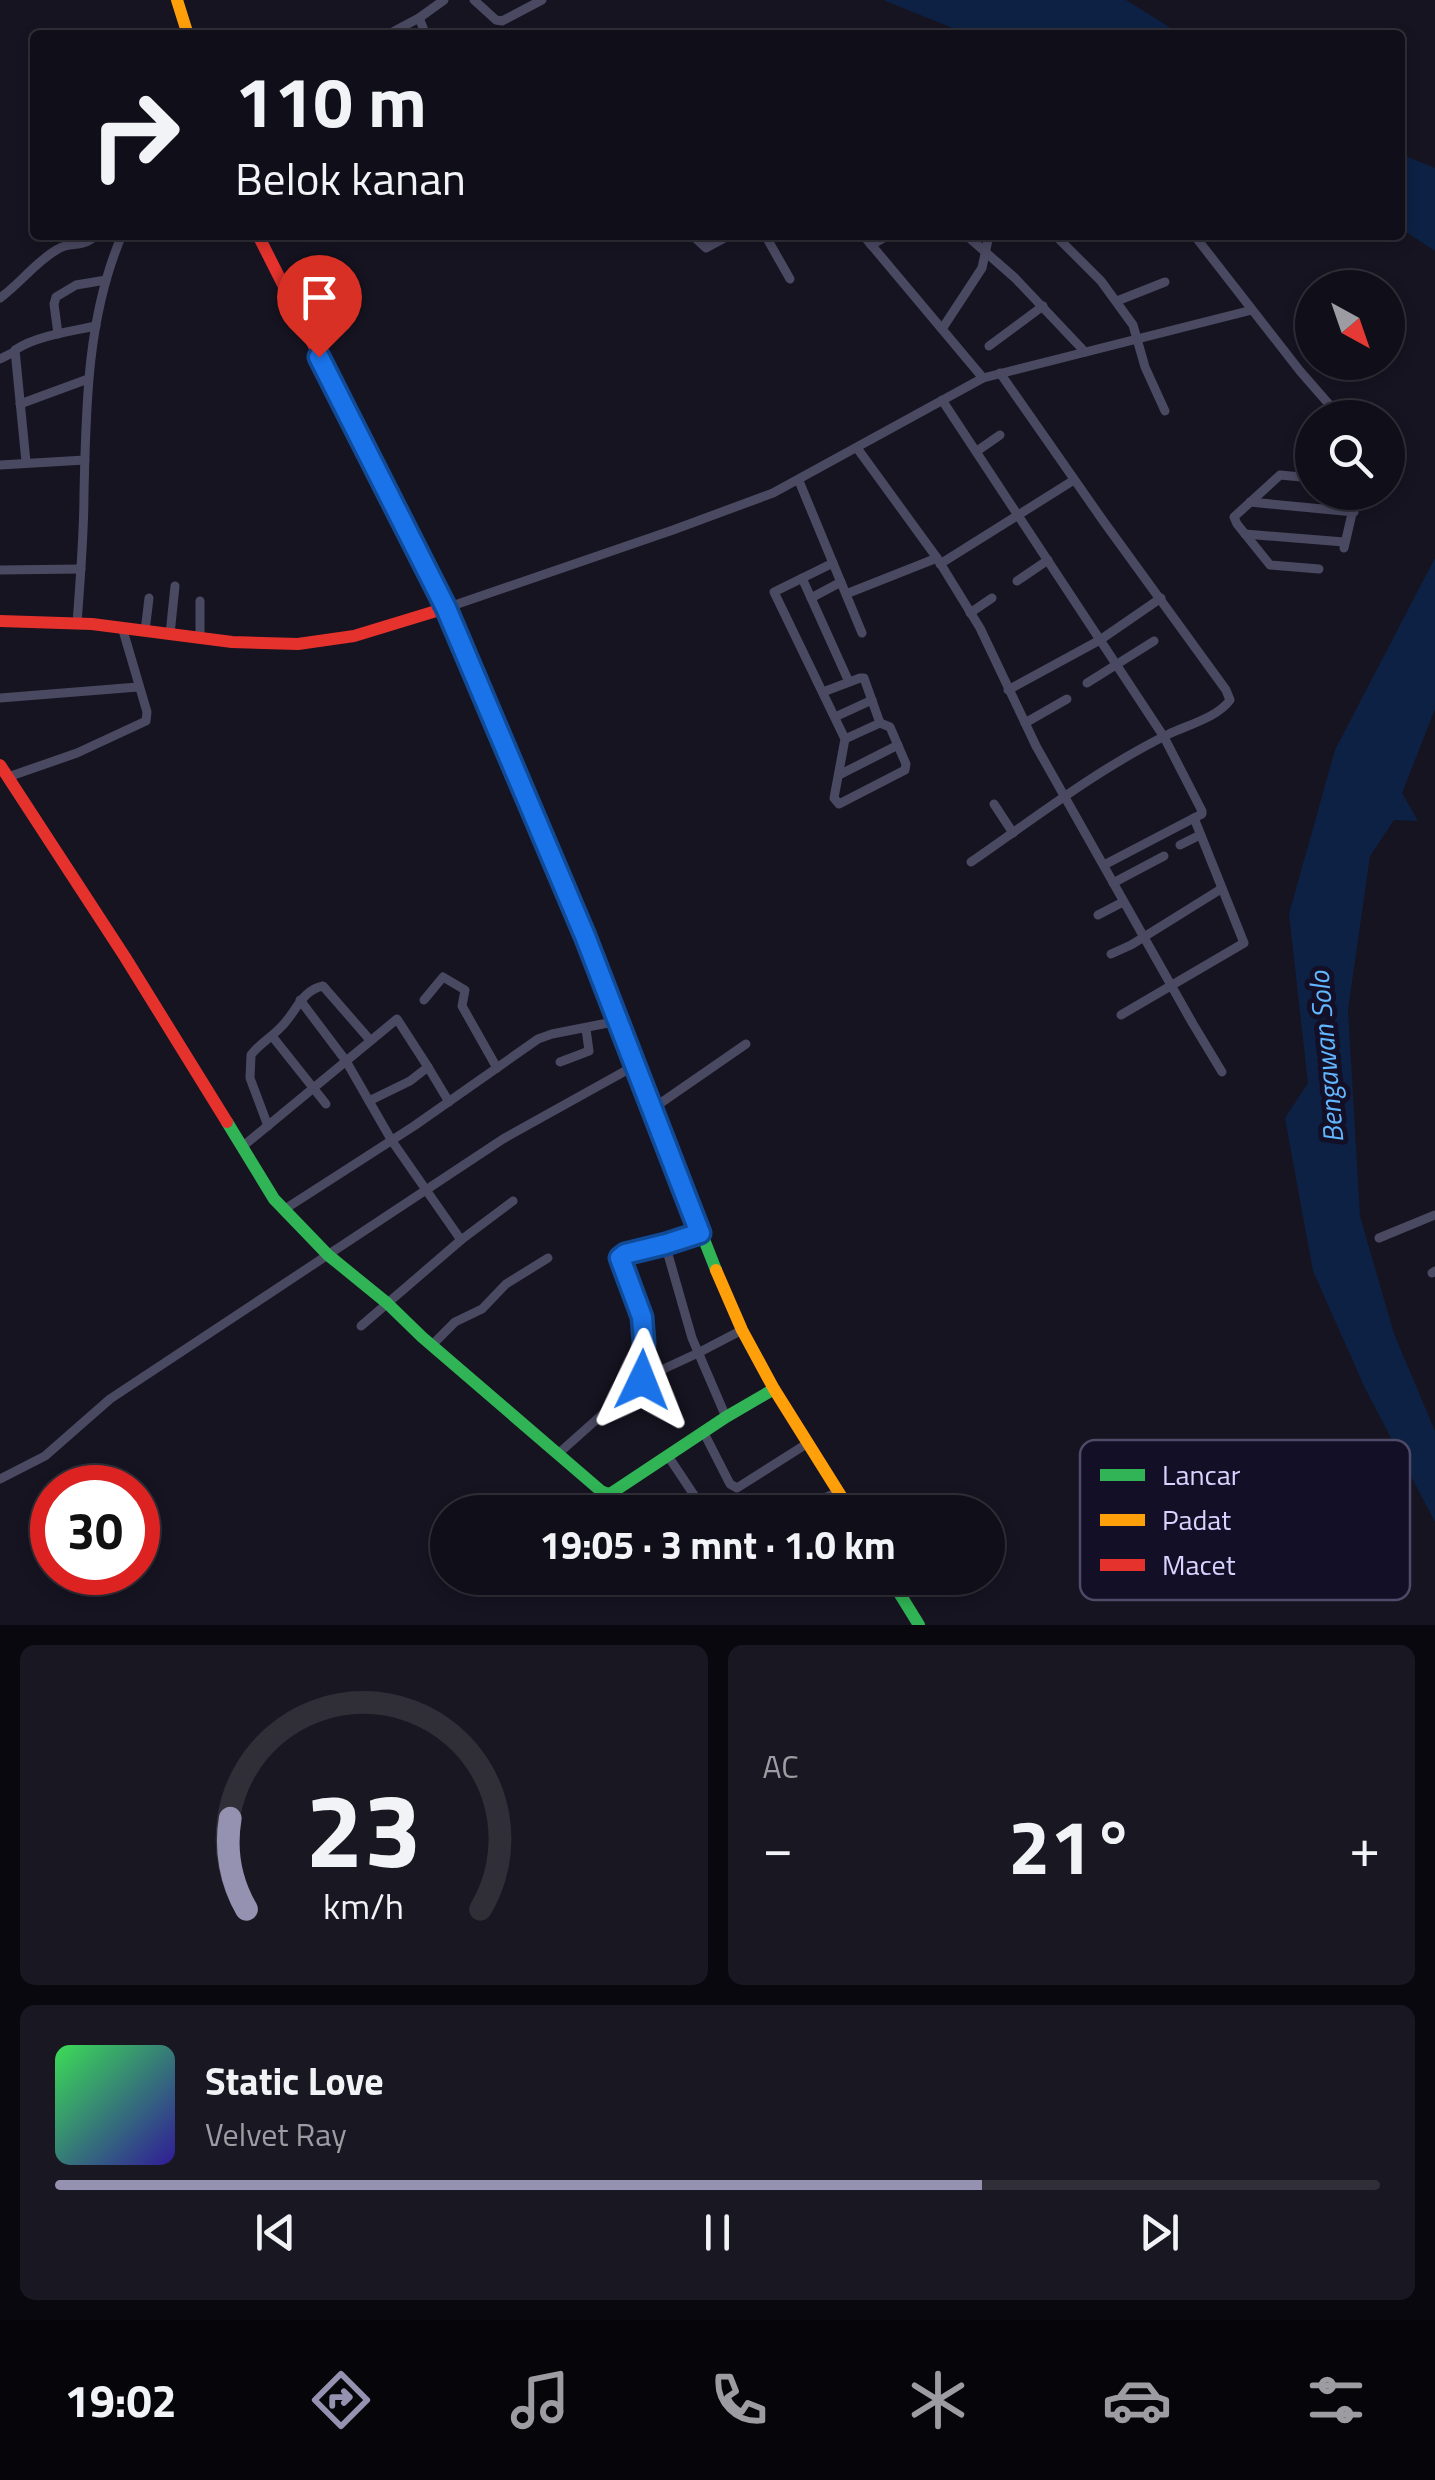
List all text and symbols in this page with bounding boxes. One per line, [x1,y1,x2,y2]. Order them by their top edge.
text: 110 m [235,48,427,154]
icon: right [70,70,200,200]
text: Belok kanan [235,144,466,212]
pin [277,255,362,358]
icon: arrive [292,270,347,325]
north arrow [1295,270,1405,380]
map controls [1295,270,1405,510]
button: search [1295,400,1405,510]
water label: Bengawan Solo [1296,968,1354,1145]
position arrow [590,1328,694,1432]
legend [1080,1440,1410,1600]
text: Lancar [1162,1453,1241,1496]
speed limit sign: 30 [30,1465,160,1595]
text: Padat [1162,1498,1231,1541]
text: 19:05 · 3 mnt · 1.0 km [539,1516,896,1574]
text: Macet [1162,1543,1236,1586]
text: AC [763,1742,799,1790]
text: 23 [306,1749,422,1907]
text: 21° [1008,1789,1134,1903]
text: − [763,1805,793,1888]
text: + [1349,1805,1380,1888]
text: km/h [323,1878,404,1933]
text: Static Love [205,2052,384,2110]
text: Velvet Ray [205,2110,347,2158]
icon: previous [248,2205,303,2260]
icon: pause [690,2205,745,2260]
icon: next [1132,2205,1187,2260]
icon: directions [306,2365,376,2435]
icon: music [505,2365,575,2435]
icon: phone [704,2365,774,2435]
icon: climate [903,2365,973,2435]
icon: car [1102,2365,1172,2435]
icon: filters [1301,2365,1371,2435]
text: 19:02 [64,2366,177,2434]

